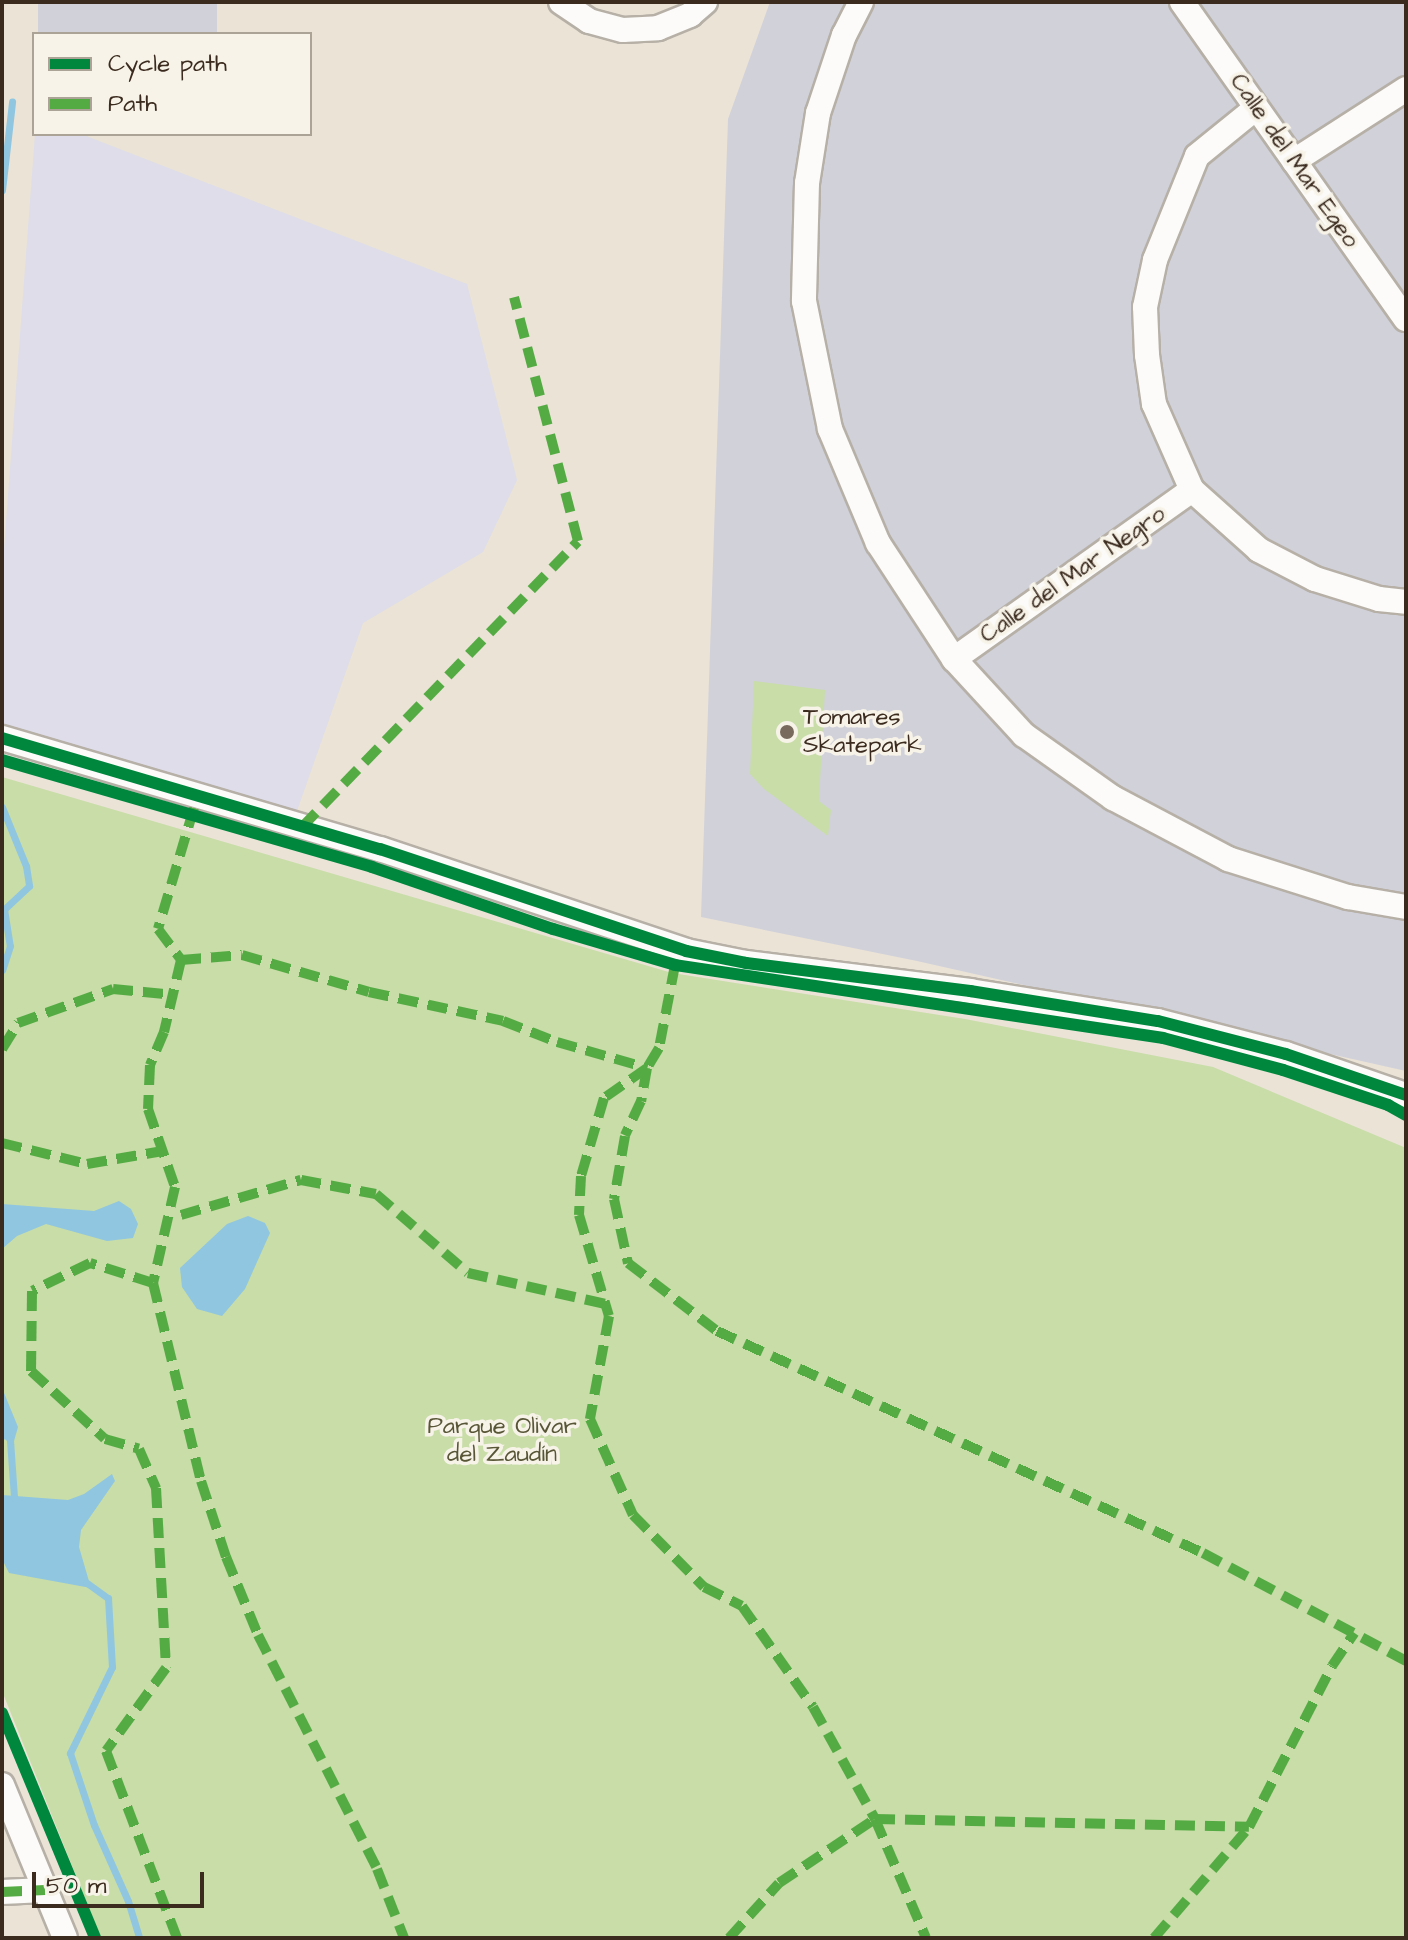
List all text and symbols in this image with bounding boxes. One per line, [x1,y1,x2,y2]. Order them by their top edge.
legend [32,32,312,136]
text: Cycle path [108,47,227,81]
street label: Calle del Mar Egeo [1223,68,1365,254]
text: Path [108,87,157,121]
street label: Calle del Mar Negro [975,500,1171,650]
place label: Tomares Skatepark [803,704,922,760]
marker: Tomares Skatepark [778,723,796,741]
park label: Parque Olivar del Zaudín [427,1413,577,1469]
scale bar [36,1856,208,1906]
text: 50 m [46,1869,106,1903]

